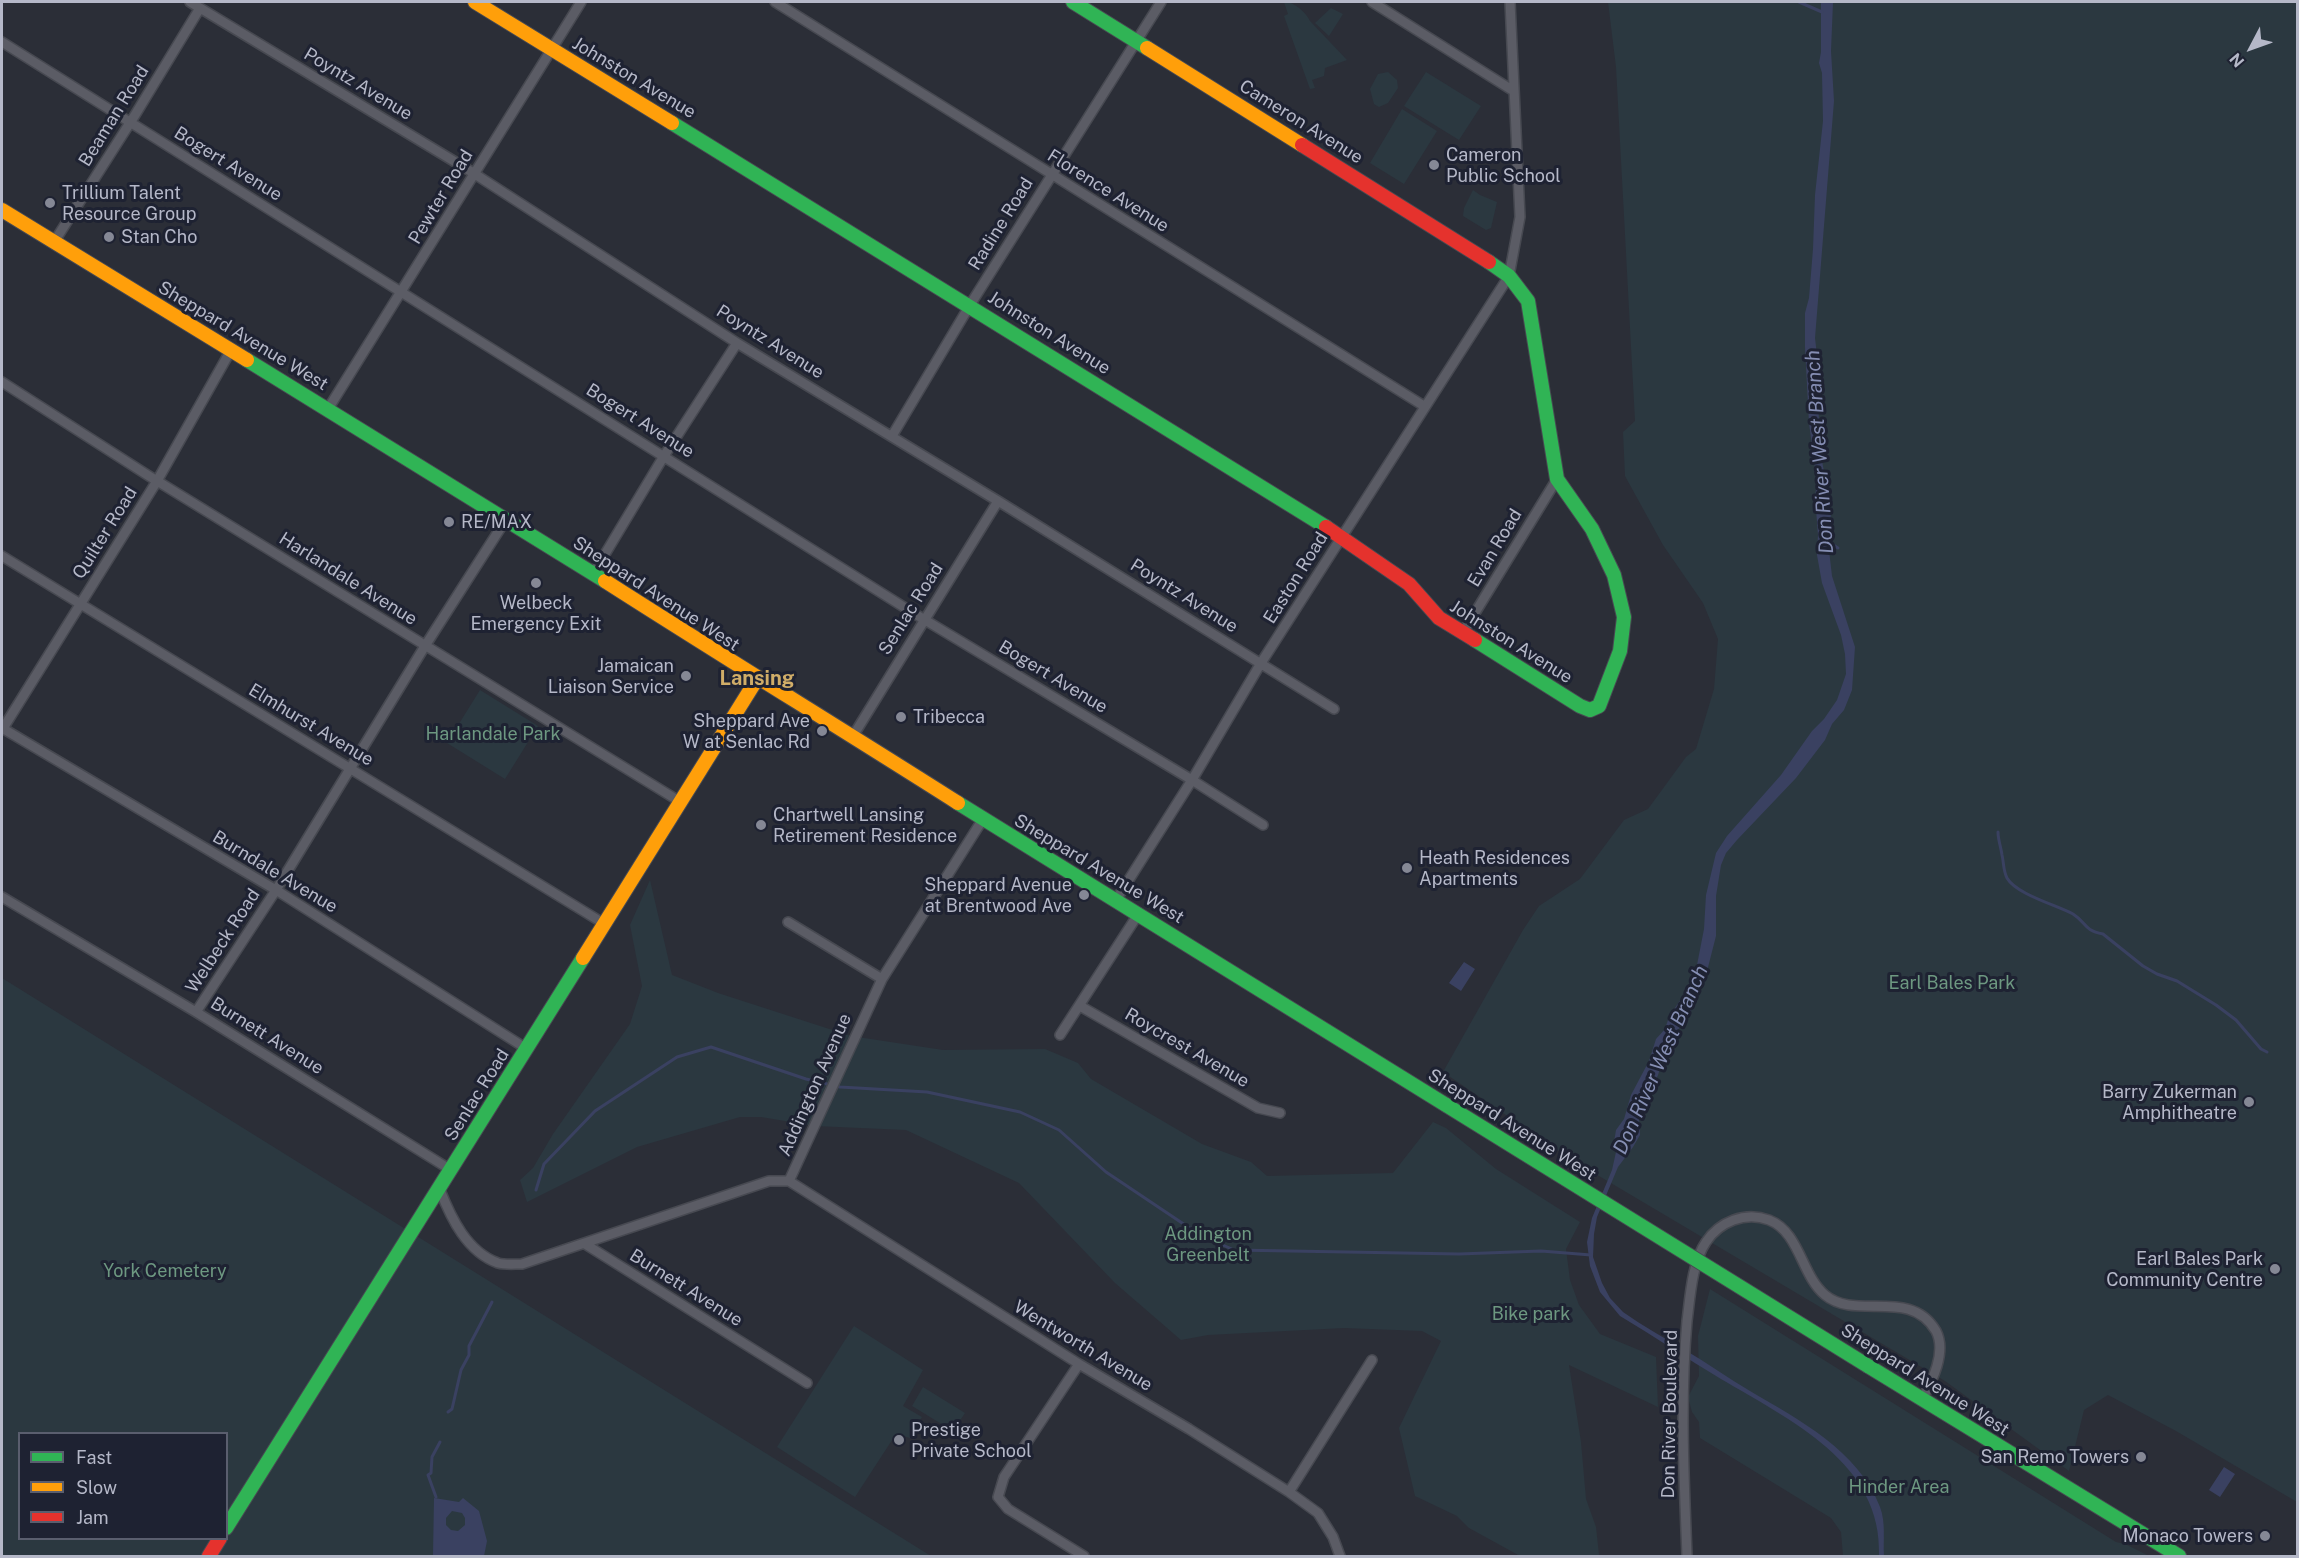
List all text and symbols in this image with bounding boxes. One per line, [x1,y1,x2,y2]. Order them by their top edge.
north arrow [2221,18,2281,78]
street label: Johnston Avenue [568,33,700,123]
street label: Poyntz Avenue [300,43,416,125]
text: N [2226,49,2248,71]
street label: Beaman Road [74,61,154,171]
street label: Cameron Avenue [1235,75,1367,169]
street label: Bogert Avenue [170,122,286,206]
place label: Cameron Public School [1446,144,1561,186]
street label: Florence Avenue [1043,145,1173,237]
street label: Pewter Road [404,146,478,248]
marker: Cameron Public School [1427,158,1441,172]
street label: Radine Road [964,174,1038,274]
place label: Trillium Talent Resource Group [62,182,197,224]
marker: Trillium Talent Resource Group [43,196,57,210]
place label: Stan Cho [121,226,197,248]
marker: Stan Cho [102,230,116,244]
street label: Sheppard Avenue West [154,277,332,395]
street label: Johnston Avenue [984,287,1114,379]
street label: Poyntz Avenue [712,300,828,384]
water label: Don River West Branch [1801,349,1839,555]
street label: Bogert Avenue [582,379,698,463]
street label: Quilter Road [68,483,142,583]
street label: Evan Road [1463,505,1527,591]
place label: RE/MAX [461,511,532,533]
marker: RE/MAX [442,515,456,529]
street label: Harlandale Avenue [275,528,421,630]
street label: Easton Road [1259,528,1333,628]
street label: Sheppard Avenue West [569,532,743,656]
street label: Poyntz Avenue [1126,554,1242,638]
street label: Senlac Road [874,559,948,659]
marker: Welbeck Emergency Exit [529,576,543,590]
place label: Welbeck Emergency Exit [470,592,602,634]
street label: Johnston Avenue [1446,596,1576,688]
street label: Bogert Avenue [995,636,1111,718]
place label: Jamaican Liaison Service [548,655,674,698]
district label: Lansing [720,667,794,691]
marker: Jamaican Liaison Service [679,669,693,683]
street label: Elmhurst Avenue [245,679,377,771]
place label: Tribecca [913,706,985,728]
place label: Sheppard Ave W at Senlac Rd [683,710,810,752]
marker: Tribecca [894,710,908,724]
park label: Harlandale Park [425,723,561,745]
marker: Sheppard Ave W at Senlac Rd [815,724,829,738]
place label: Chartwell Lansing Retirement Residence [773,804,957,846]
street label: Sheppard Avenue West [1010,810,1188,928]
marker: Chartwell Lansing Retirement Residence [754,818,768,832]
street label: Burndale Avenue [209,826,341,918]
place label: Heath Residences Apartments [1419,847,1570,890]
marker: Heath Residences Apartments [1400,861,1414,875]
place label: Sheppard Avenue at Brentwood Ave [924,874,1072,916]
street label: Welbeck Road [181,885,265,997]
marker: Sheppard Avenue at Brentwood Ave [1077,888,1091,902]
water label: Don River West Branch [1609,962,1713,1158]
park label: Earl Bales Park [1889,972,2015,994]
street label: Burnett Avenue [207,993,327,1079]
street label: Roycrest Avenue [1121,1004,1253,1092]
street label: Addington Avenue [774,1010,856,1160]
street label: Senlac Road [440,1045,514,1145]
street label: Sheppard Avenue West [1424,1064,1600,1186]
place label: Barry Zukerman Amphitheatre [2102,1081,2237,1124]
marker: Barry Zukerman Amphitheatre [2242,1095,2256,1109]
park label: Addington Greenbelt [1164,1223,1252,1266]
street label: Burnett Avenue [626,1245,746,1331]
place label: Earl Bales Park Community Centre [2106,1248,2263,1290]
park label: York Cemetery [103,1260,227,1282]
marker: Earl Bales Park Community Centre [2268,1262,2282,1276]
street label: Wentworth Avenue [1010,1296,1156,1396]
park label: Bike park [1492,1303,1570,1325]
street label: Sheppard Avenue West [1837,1319,2013,1441]
street label: Don River Boulevard [1658,1329,1682,1499]
place label: Prestige Private School [911,1419,1032,1462]
legend [18,1432,228,1540]
marker: Prestige Private School [892,1433,906,1447]
place label: San Remo Towers [1980,1446,2129,1468]
text: Fast [76,1447,112,1468]
marker: San Remo Towers [2134,1450,2148,1464]
park label: Hinder Area [1849,1476,1949,1498]
text: Slow [76,1477,117,1498]
text: Jam [76,1507,109,1528]
place label: Monaco Towers [2123,1525,2253,1547]
marker: Monaco Towers [2258,1529,2272,1543]

